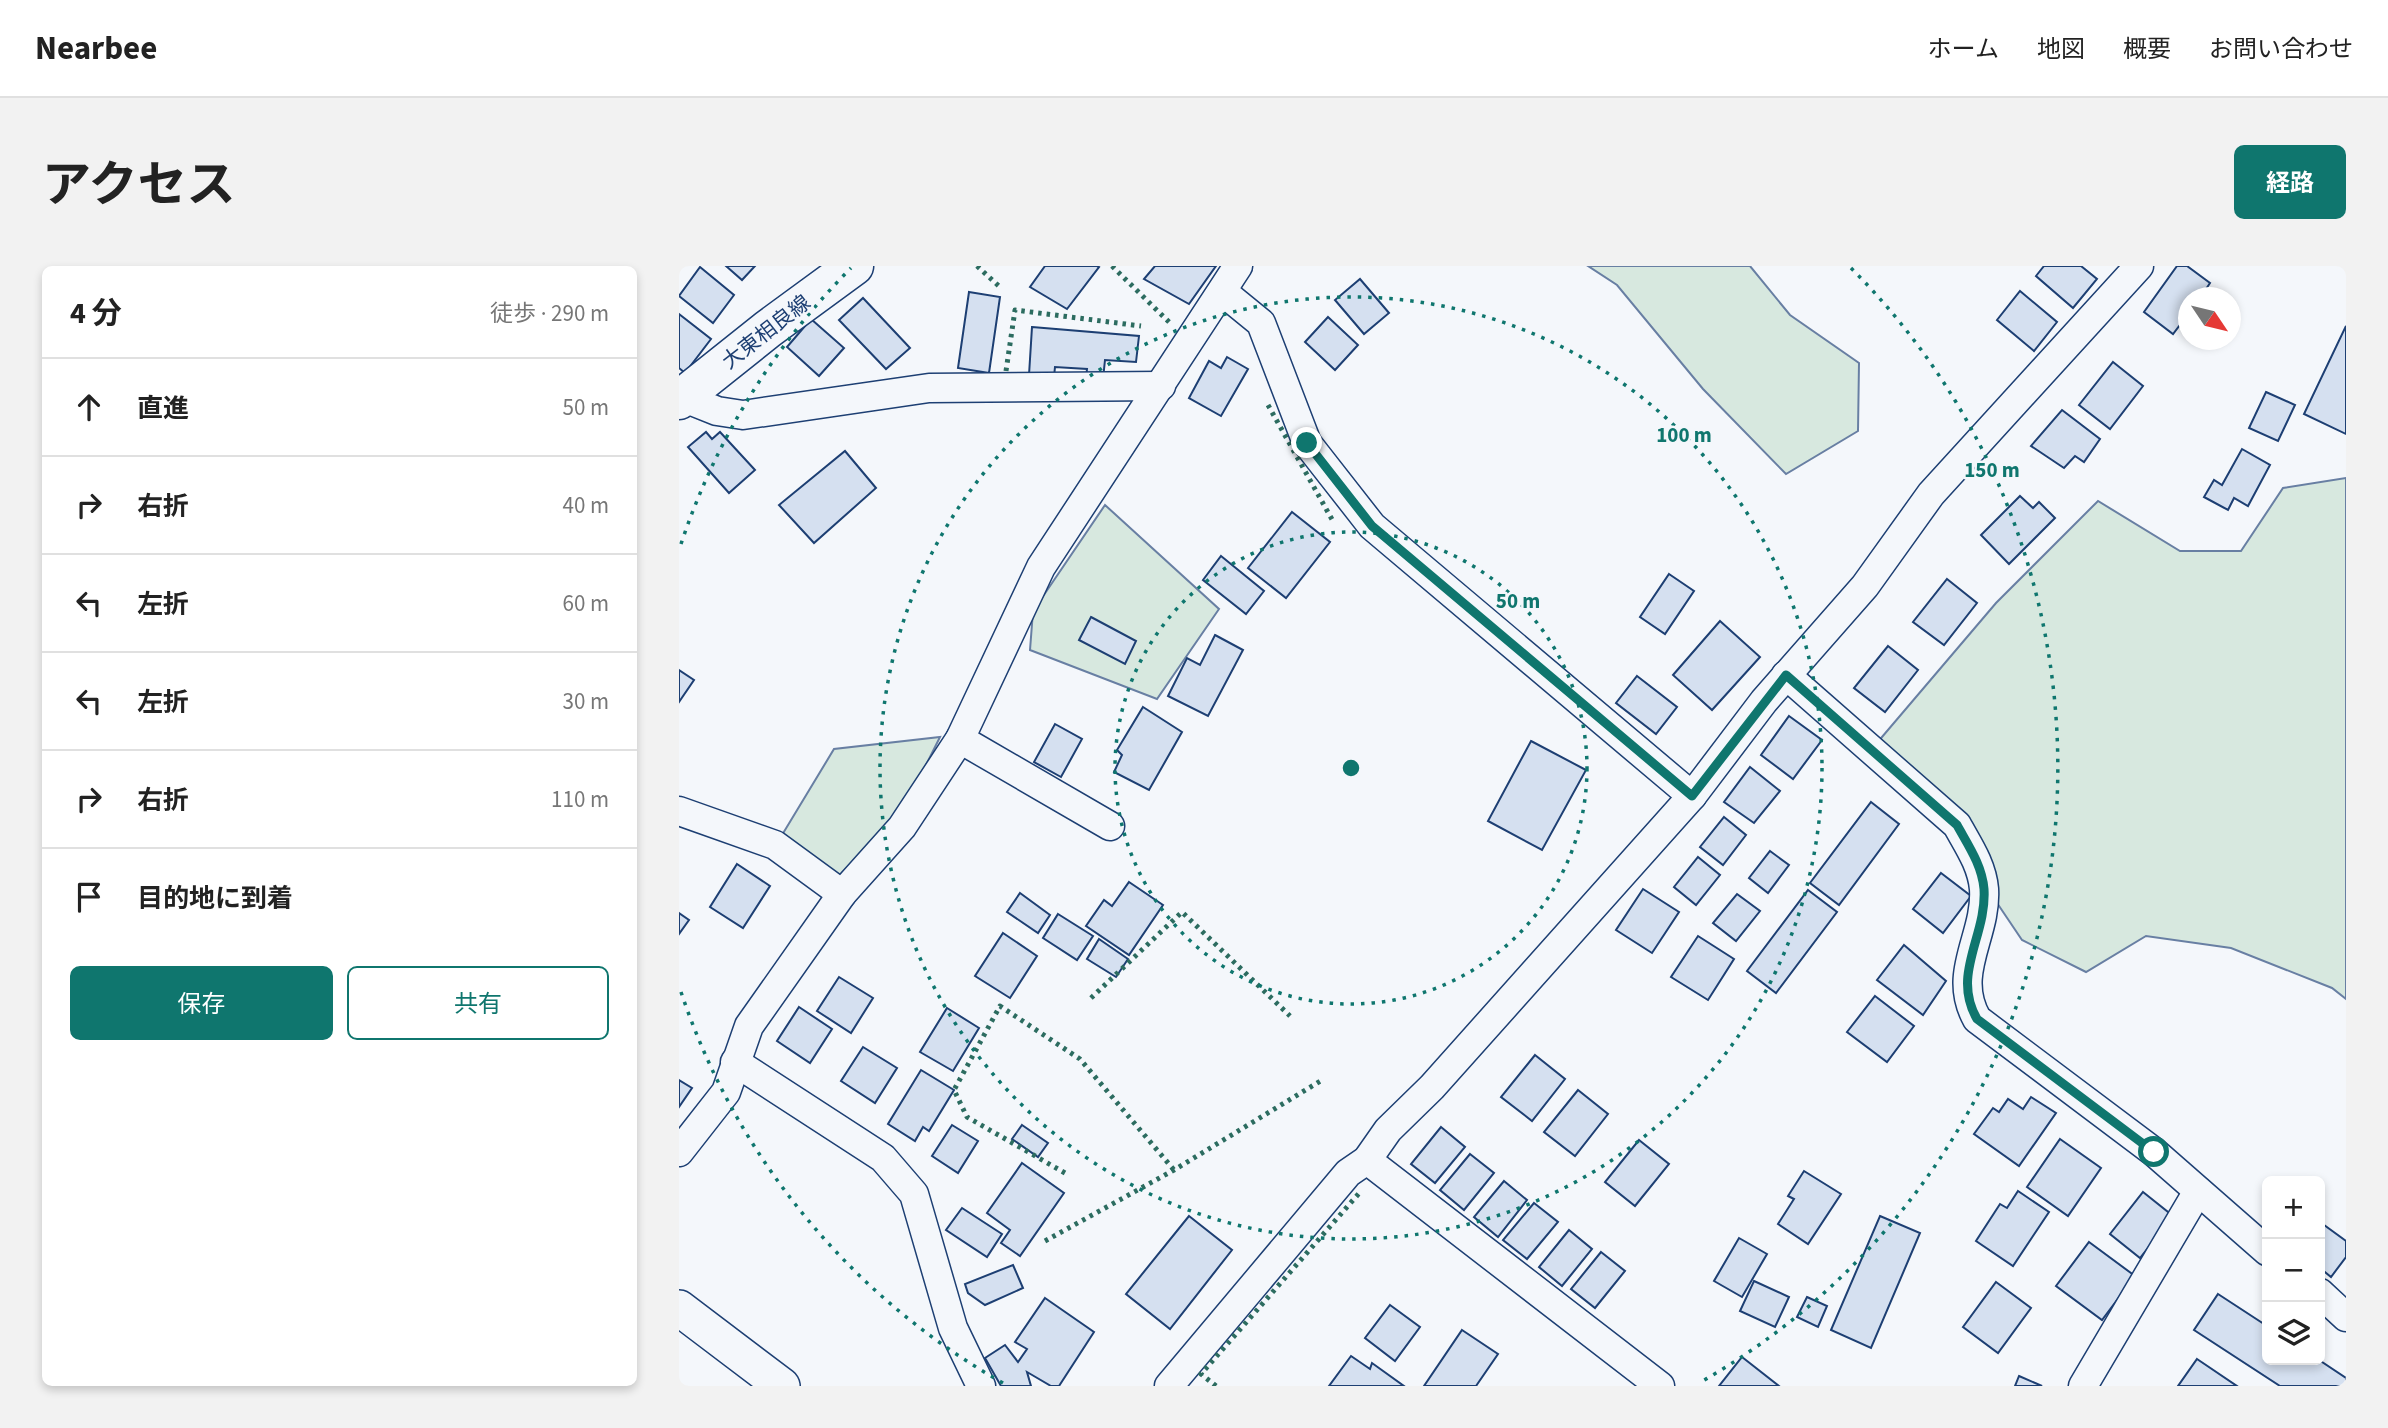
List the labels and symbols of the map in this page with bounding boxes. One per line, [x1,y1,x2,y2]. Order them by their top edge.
north arrow [2178,287,2241,350]
street label: 大東相良線 [715,288,817,376]
text: 100 m [1656,420,1712,450]
route end [1291,427,1322,458]
text: 150 m [1964,455,2020,485]
text: 50 m [1496,586,1540,616]
centre of rings [1339,756,1363,780]
route start [2138,1136,2169,1167]

